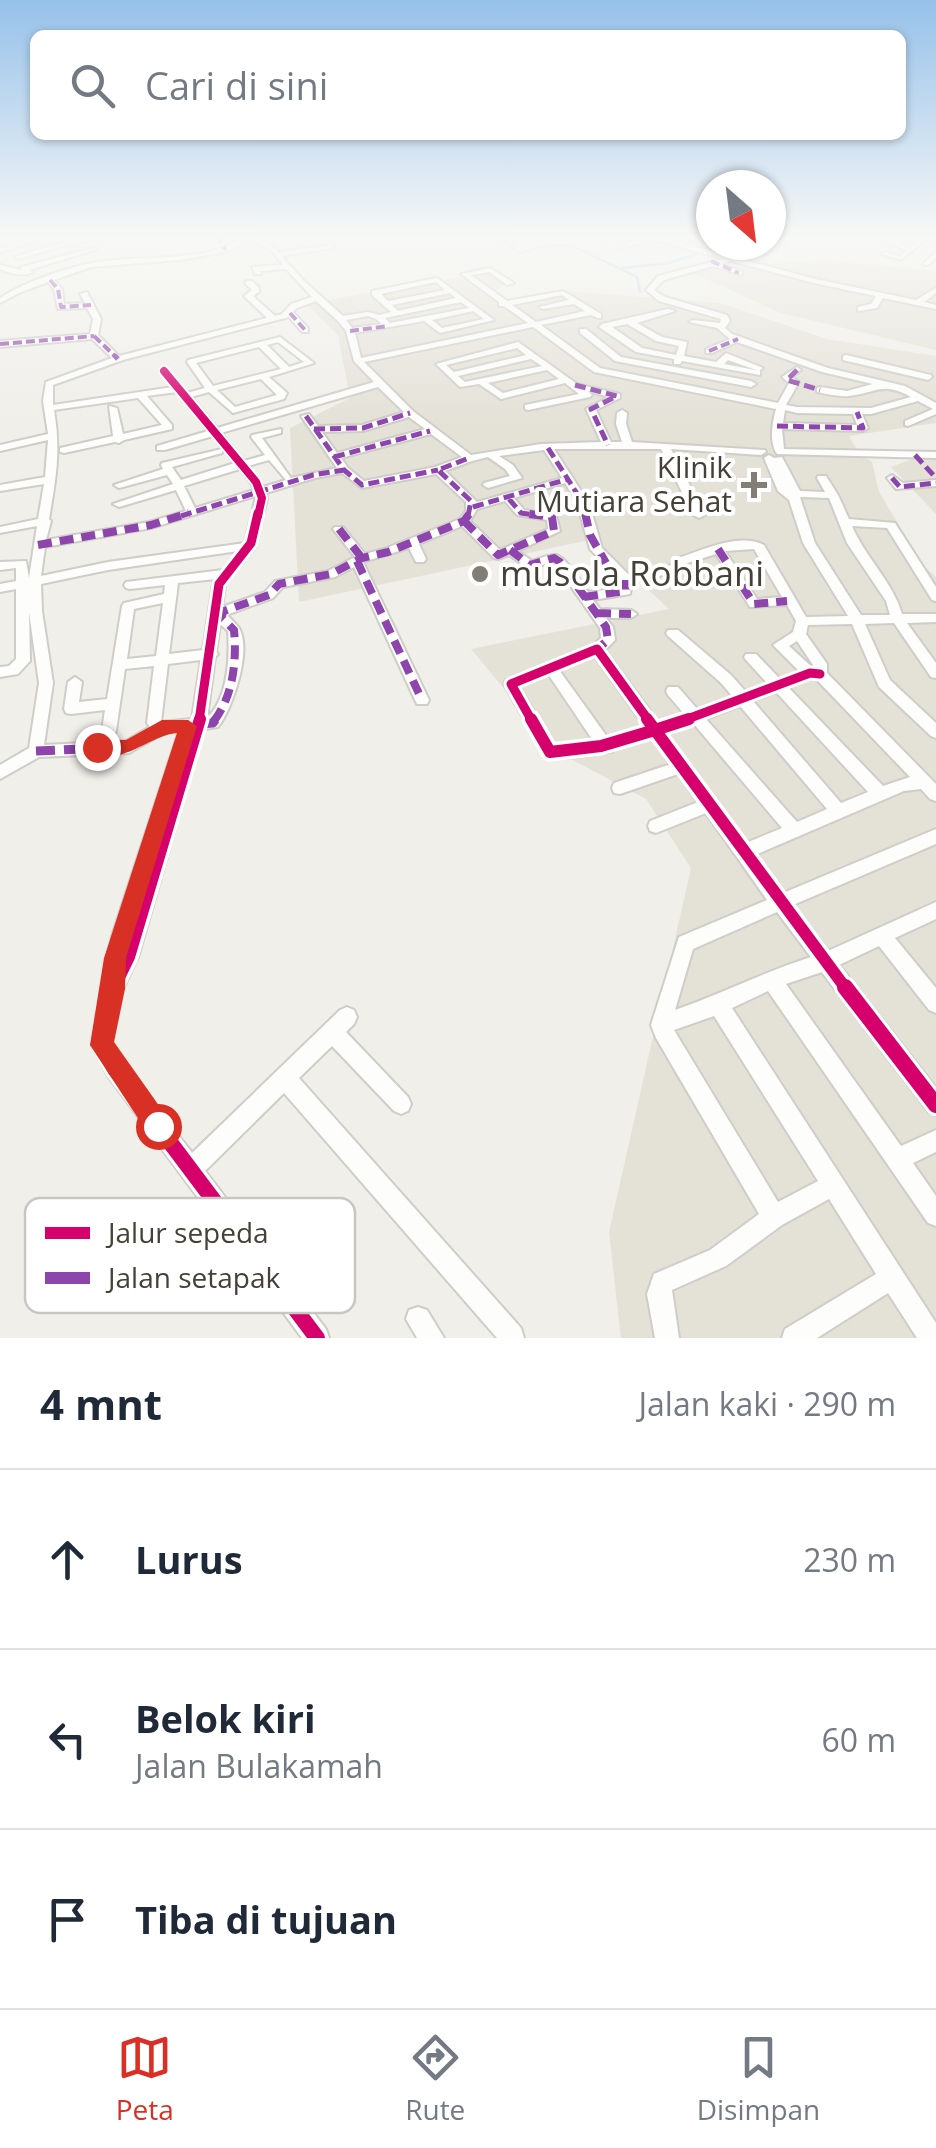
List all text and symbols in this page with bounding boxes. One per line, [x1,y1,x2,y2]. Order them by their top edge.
search box [30,30,906,140]
icon: search [65,58,120,113]
text: Cari di sini [145,59,328,111]
north arrow [696,170,786,260]
place label: Klinik Mutiara Sehat [536,446,732,521]
marker: Klinik Mutiara Sehat [741,472,767,498]
place label: musola Robbani [500,549,764,596]
marker: musola Robbani [469,563,491,585]
route end [75,725,121,771]
route start [136,1104,182,1150]
legend [25,1198,355,1313]
text: Jalur sepeda [105,1213,269,1251]
text: Jalan setapak [105,1258,280,1296]
text: 4 mnt [40,1375,162,1432]
text: Jalan kaki · 290 m [638,1382,896,1425]
icon: ahead [40,1532,95,1587]
text: Lurus [135,1533,243,1585]
text: 230 m [803,1538,896,1581]
text: Belok kiri [135,1692,316,1744]
icon: left [40,1712,95,1767]
text: 60 m [821,1718,896,1761]
text: Jalan Bulakamah [135,1744,383,1787]
icon: arrive [40,1892,95,1947]
text: Tiba di tujuan [135,1893,397,1945]
tab: Peta [116,2030,174,2128]
tab: Rute [405,2030,465,2128]
tab: Disimpan [697,2030,820,2128]

